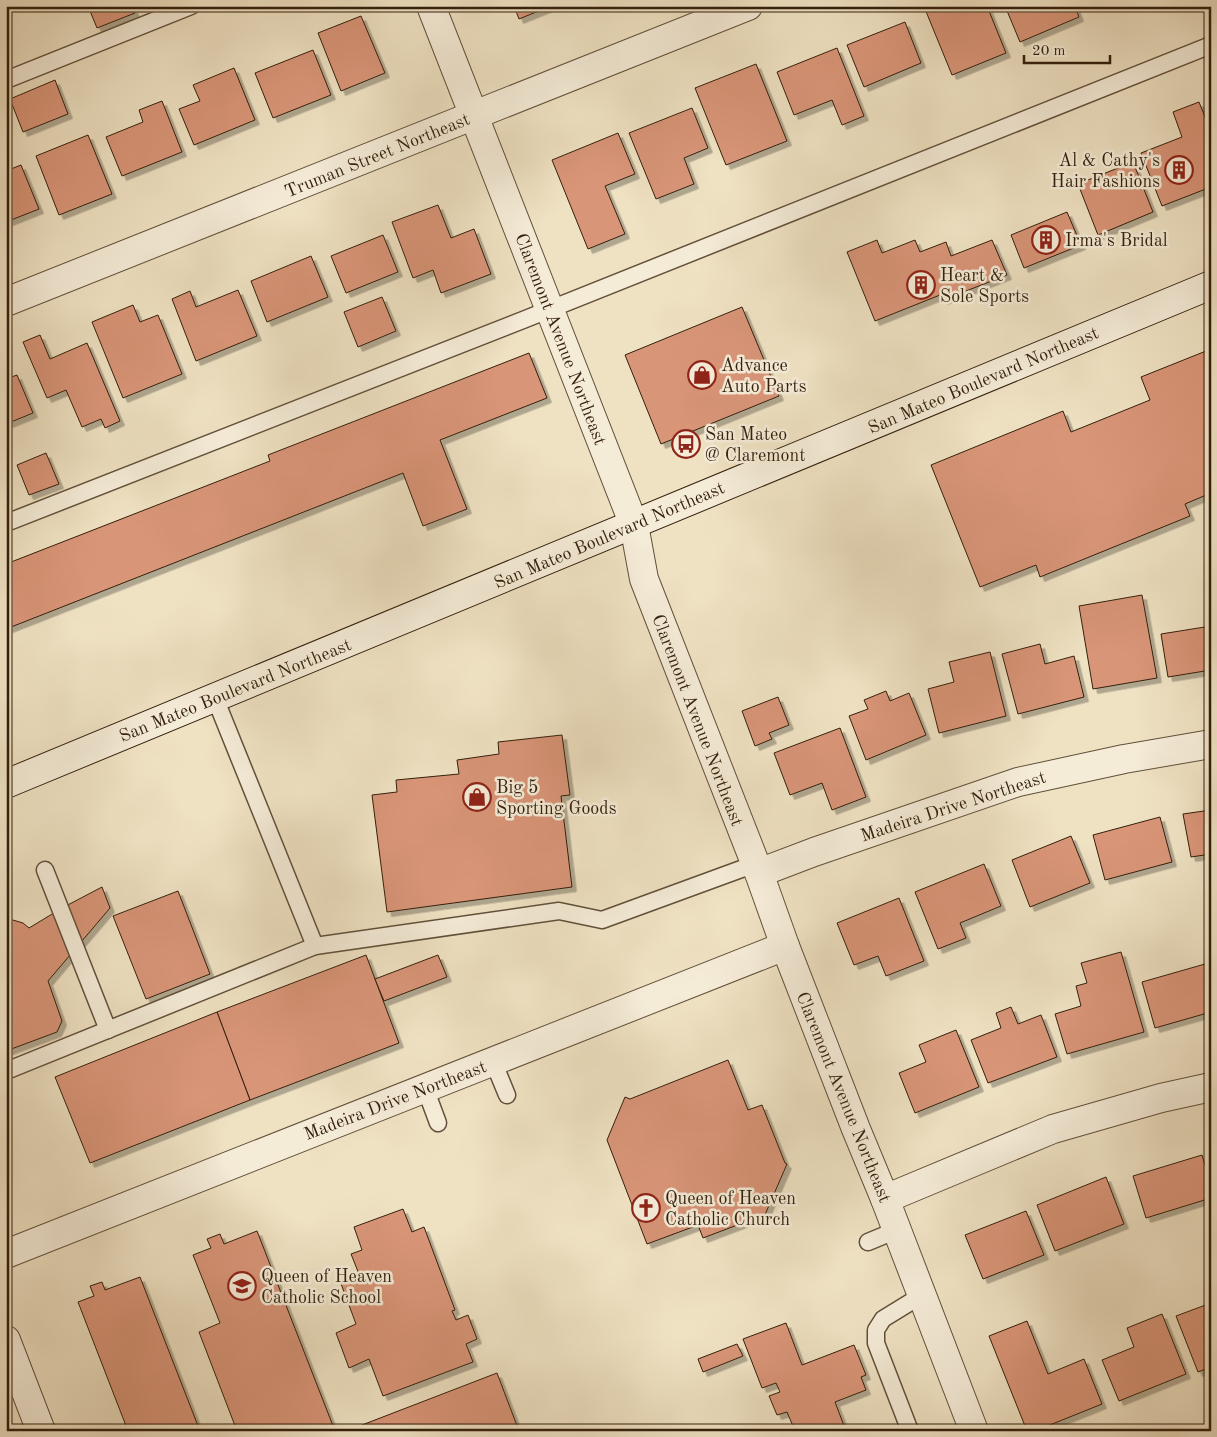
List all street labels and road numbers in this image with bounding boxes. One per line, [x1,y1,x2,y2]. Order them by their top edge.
street label: Truman Street Northeast [282,110,473,201]
street label: Claremont Avenue Northeast [511,231,609,448]
street label: San Mateo Boulevard Northeast [865,324,1101,438]
street label: San Mateo Boulevard Northeast [491,479,727,593]
street label: Claremont Avenue Northeast [648,612,746,829]
street label: San Mateo Boulevard Northeast [117,636,354,746]
street label: Madeira Drive Northeast [858,768,1048,845]
street label: Claremont Avenue Northeast [792,989,894,1205]
street label: Madeira Drive Northeast [302,1058,489,1144]

